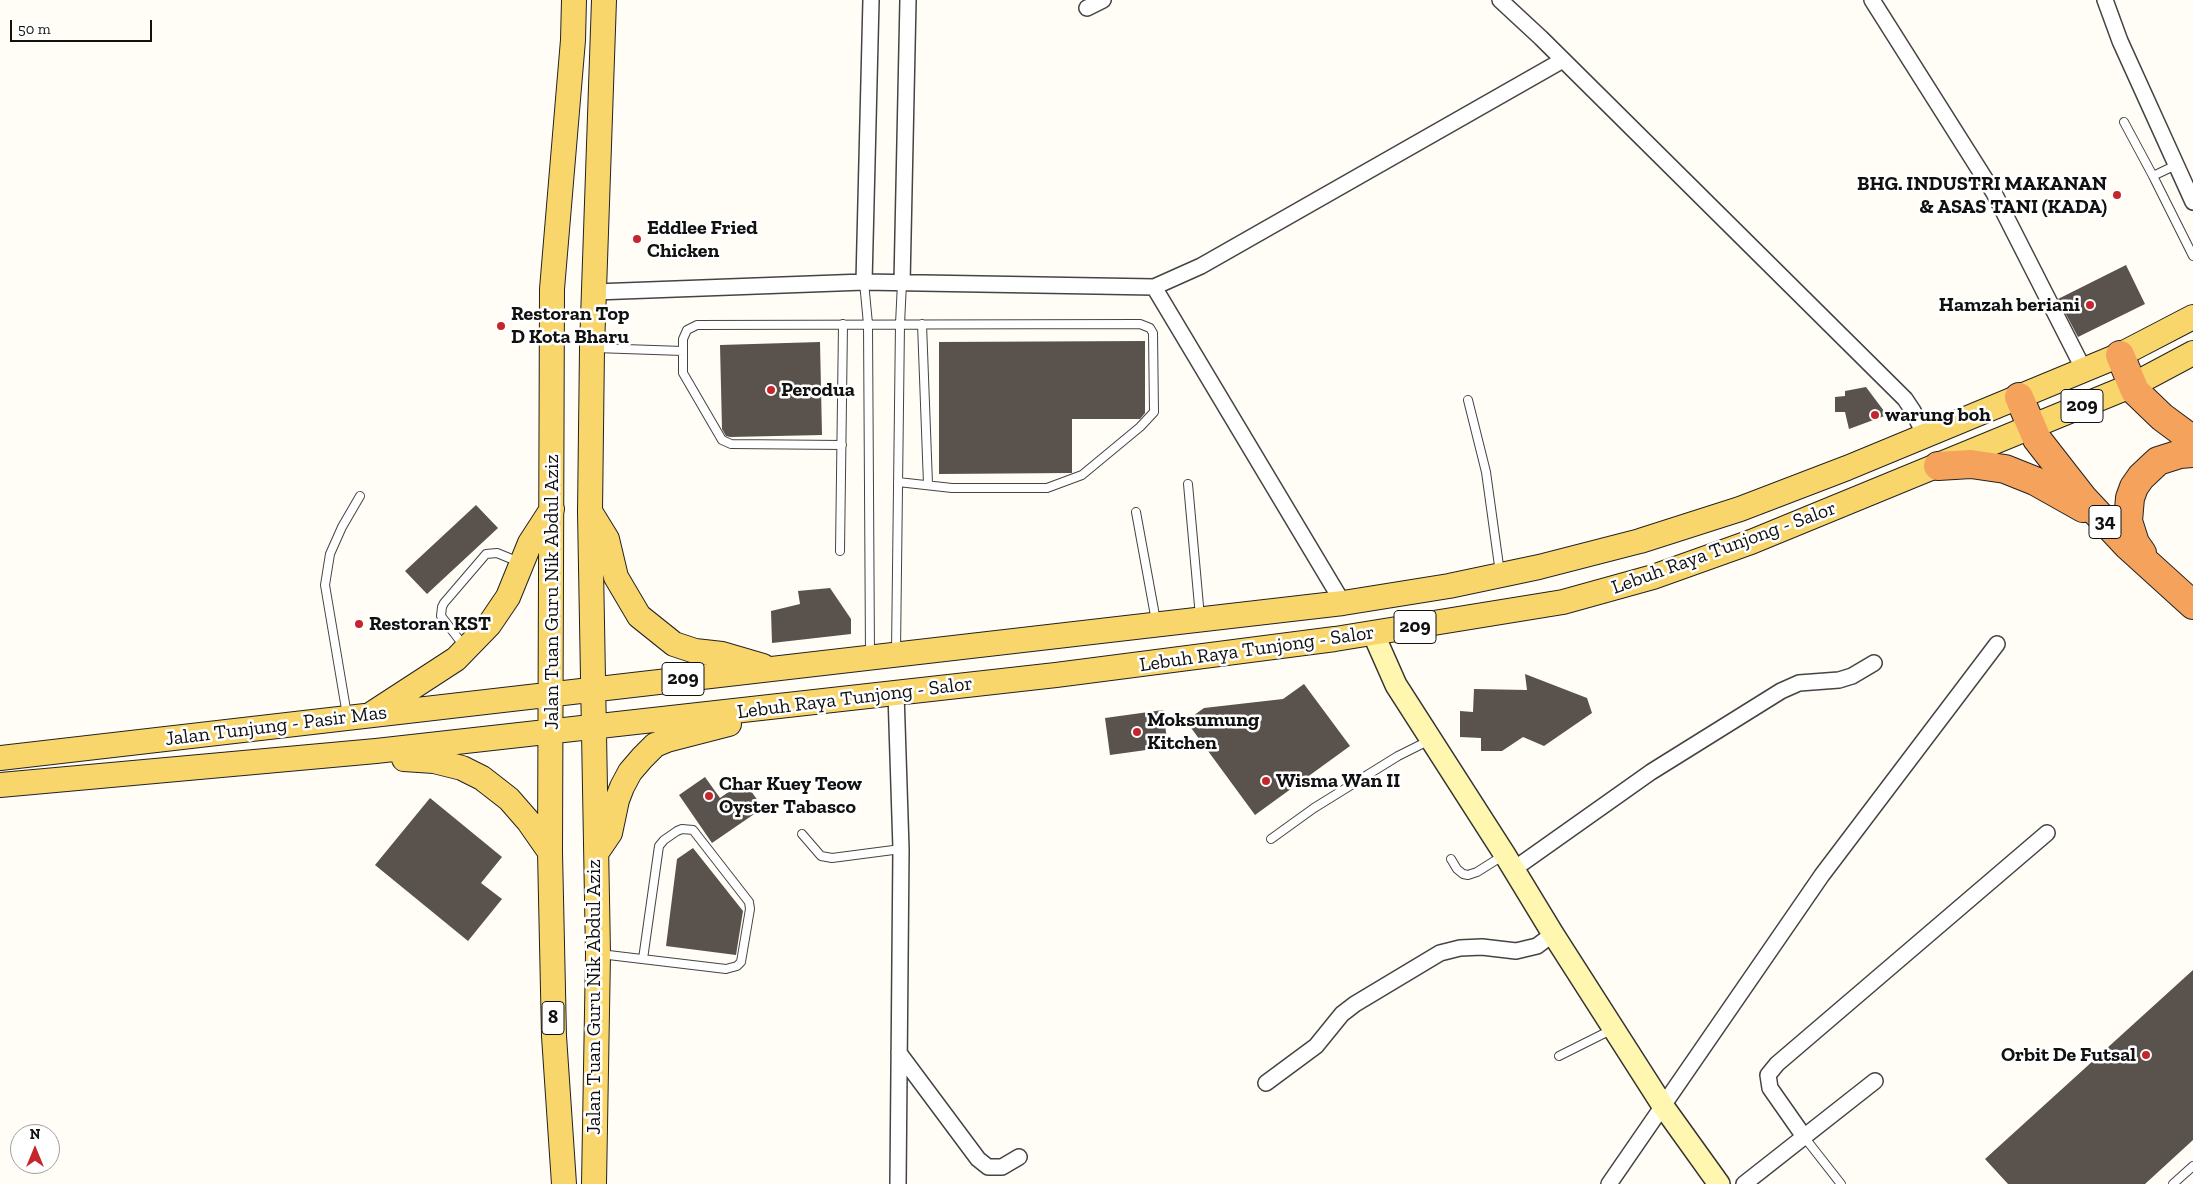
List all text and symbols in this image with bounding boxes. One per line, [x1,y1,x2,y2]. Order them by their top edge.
scale bar [12,10,155,42]
text: 50 m [18,20,51,38]
place label: BHG. INDUSTRI MAKANAN & ASAS TANI (KADA) [1857,172,2107,219]
marker: BHG. INDUSTRI MAKANAN & ASAS TANI (KADA) [2111,189,2123,201]
place label: Eddlee Fried Chicken [647,216,758,263]
marker: Eddlee Fried Chicken [631,233,643,245]
place label: Hamzah beriani [1939,293,2080,317]
marker: Hamzah beriani [2084,299,2096,311]
place label: Restoran Top D Kota Bharu [511,302,629,349]
marker: Restoran Top D Kota Bharu [495,320,507,332]
place label: Perodua [781,378,855,402]
marker: Perodua [765,384,777,396]
road number: 209 [2061,390,2103,422]
place label: warung boh [1885,403,1991,427]
marker: warung boh [1869,409,1881,421]
street label: Jalan Tuan Guru Nik Abdul Aziz [540,454,564,730]
street label: Lebuh Raya Tunjong - Salor [1609,496,1839,600]
road number: 34 [2089,506,2121,538]
road number: 209 [1394,610,1436,644]
place label: Restoran KST [369,612,491,636]
marker: Restoran KST [353,618,365,630]
street label: Lebuh Raya Tunjong - Salor [1138,621,1376,677]
road number: 209 [662,662,704,696]
street label: Lebuh Raya Tunjong - Salor [736,672,974,724]
street label: Jalan Tunjung - Pasir Mas [164,700,388,752]
place label: Moksumung Kitchen [1147,708,1259,755]
marker: Moksumung Kitchen [1131,726,1143,738]
place label: Wisma Wan II [1276,769,1400,793]
place label: Char Kuey Teow Oyster Tabasco [719,772,862,819]
marker: Wisma Wan II [1260,775,1272,787]
marker: Char Kuey Teow Oyster Tabasco [703,790,715,802]
street label: Jalan Tuan Guru Nik Abdul Aziz [582,859,606,1135]
road number: 8 [542,1001,564,1034]
place label: Orbit De Futsal [2001,1043,2136,1067]
marker: Orbit De Futsal [2140,1049,2152,1061]
north arrow [10,1124,60,1174]
text: N [30,1126,40,1143]

